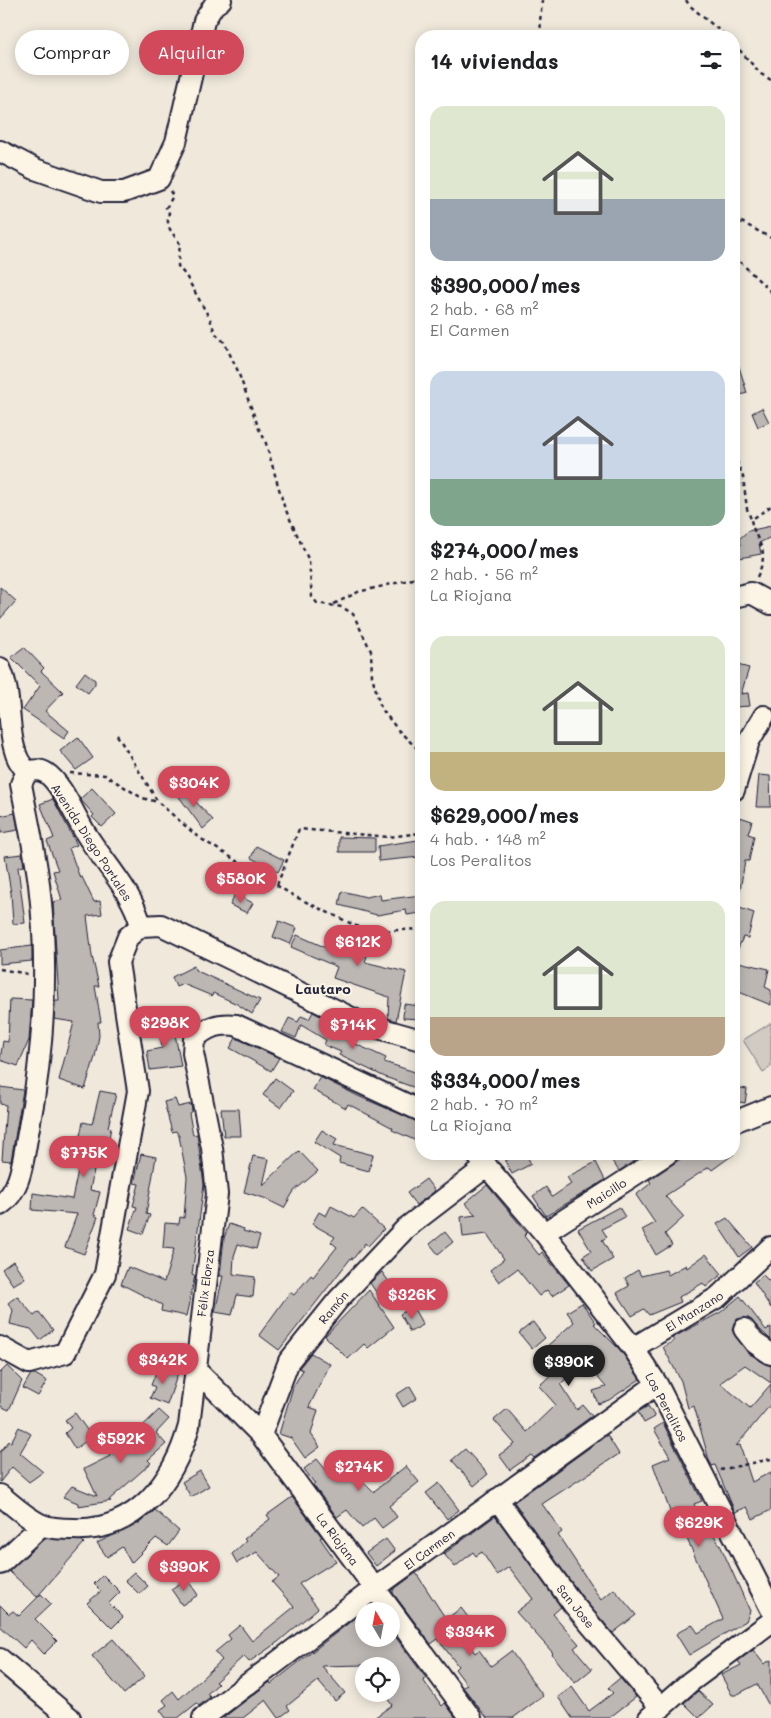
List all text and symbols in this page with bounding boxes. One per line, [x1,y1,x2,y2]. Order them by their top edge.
chip: Comprar [15,30,129,75]
chip: Alquilar [139,30,244,75]
icon: filters [697,46,725,74]
text: 14 viviendas [430,47,558,74]
icon: home [533,138,623,228]
text: $390,000/mes [430,271,581,298]
text: 2 hab. · 68 m² [430,298,538,319]
text: El Carmen [430,319,509,340]
icon: home [533,403,623,493]
text: $274,000/mes [430,536,579,563]
text: 2 hab. · 56 m² [430,563,538,584]
text: La Riojana [430,584,512,605]
icon: home [533,668,623,758]
pin: $304K [159,766,229,808]
text: $304K [169,771,219,792]
street label: Avenida Diego Portales [48,780,136,904]
text: $629,000/mes [430,801,579,828]
text: 4 hab. · 148 m² [430,828,546,849]
text: Los Peralitos [430,849,532,870]
pin: $580K [206,862,276,904]
text: $580K [216,867,266,888]
pin: $612K [323,924,393,967]
text: $612K [335,930,381,951]
icon: home [533,933,623,1023]
district label: Lautaro [295,979,351,998]
pin: $298K [130,1006,200,1048]
pin: $714K [318,1008,388,1050]
text: $298K [141,1011,189,1032]
text: $714K [330,1013,376,1034]
text: $334,000/mes [430,1066,581,1093]
text: 2 hab. · 70 m² [430,1093,538,1114]
text: La Riojana [430,1114,512,1135]
pin: $775K [49,1136,119,1178]
text: $775K [60,1141,108,1162]
street label: Maicillo [583,1174,629,1212]
street label: Félix Elorza [193,1248,217,1318]
pin: $326K [377,1278,447,1320]
text: $326K [388,1283,436,1304]
street label: Ramón [314,1287,352,1327]
street label: El Manzano [662,1287,726,1335]
pin: $342K [128,1342,198,1385]
pin: $390K [534,1344,604,1387]
text: $342K [138,1348,188,1369]
text: $390K [544,1350,594,1371]
street label: Los Peralitos [642,1370,692,1445]
pin: $592K [86,1422,156,1464]
text: $592K [97,1427,145,1448]
pin: $274K [324,1450,394,1492]
text: $274K [335,1455,383,1476]
pin: $629K [664,1506,734,1548]
street label: La Riojana [313,1510,363,1568]
text: $629K [675,1511,723,1532]
street label: El Carmen [400,1525,458,1573]
pin: $390K [149,1550,219,1592]
text: $390K [159,1555,209,1576]
street label: San Jose [554,1581,598,1631]
north arrow [355,1602,400,1648]
map controls [355,1602,400,1702]
pin: $334K [435,1614,505,1657]
text: $334K [445,1620,495,1641]
button: locate [355,1657,400,1702]

